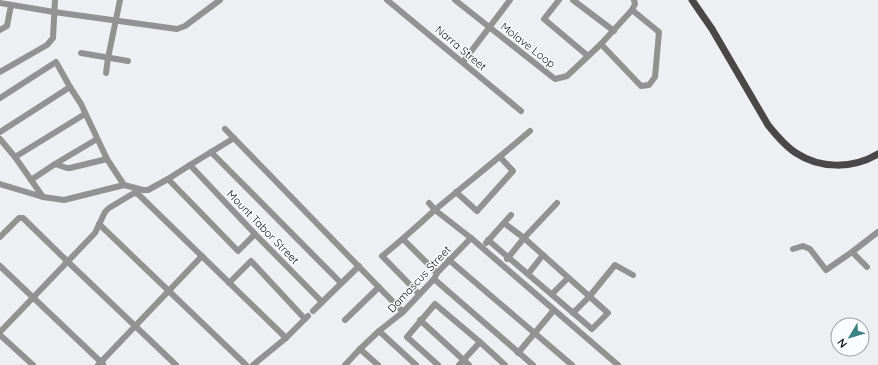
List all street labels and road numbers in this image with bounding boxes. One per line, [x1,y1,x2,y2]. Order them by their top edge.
street label: Molave Loop [498,19,558,71]
street label: Narra Street [432,22,490,74]
street label: Mount Tabor Street [224,187,302,267]
street label: Damascus Street [384,242,454,315]

